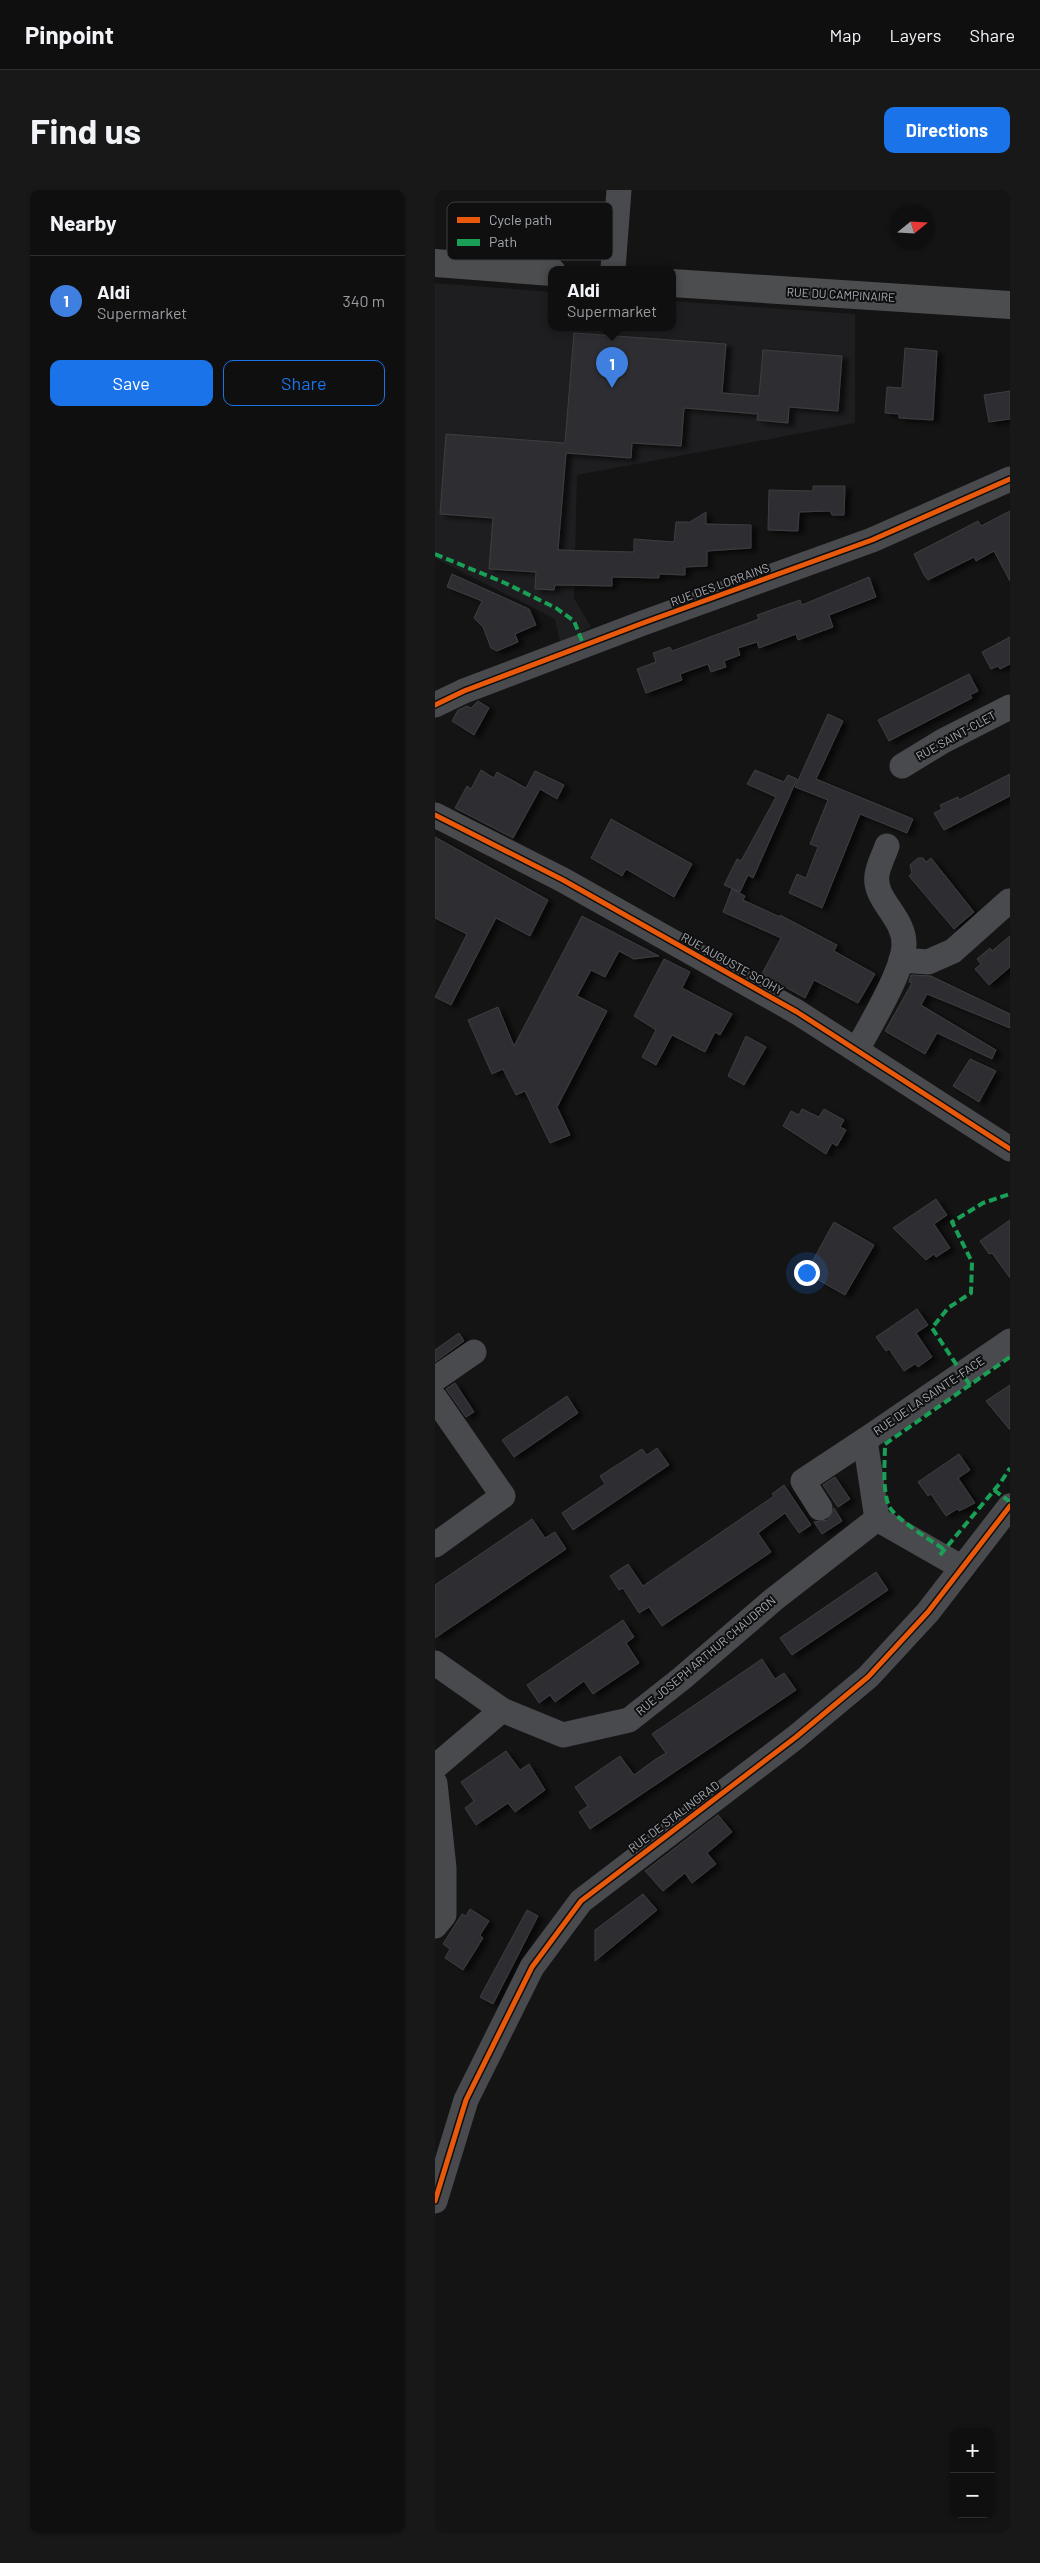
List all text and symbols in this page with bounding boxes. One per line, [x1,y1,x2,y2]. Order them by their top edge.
text: Pinpoint [25,20,114,49]
text: Map [829,24,861,46]
text: Layers [889,24,942,46]
text: Share [970,24,1015,46]
button: Directions [884,107,1010,153]
text: Find us [30,109,141,151]
legend [447,202,613,260]
north arrow [890,205,935,250]
text: Nearby [50,210,116,235]
text: Cycle path [489,211,552,228]
text: Path [489,233,517,250]
popup [548,266,676,331]
text: Aldi [567,278,600,301]
text: Aldi [97,280,130,303]
street label: RUE DU CAMPINAIRE [786,284,896,304]
text: 1 [63,291,69,310]
text: 340 m [342,291,385,310]
text: Supermarket [567,301,657,320]
text: Supermarket [97,303,187,322]
pin: 1 [596,347,628,388]
button: Save [50,360,213,406]
button: Share [223,360,385,406]
street label: RUE DES LORRAINS [669,560,771,608]
street label: RUE SAINT-CLET [913,707,998,763]
street label: RUE AUGUSTE SCOHY [679,929,786,997]
your location [794,1260,820,1286]
street label: RUE DE LA SAINTE-FACE [870,1353,987,1438]
street label: RUE JOSEPH ARTHUR CHAUDRON [633,1593,778,1718]
street label: RUE DE STALINGRAD [625,1778,722,1855]
map controls [950,2428,995,2518]
button: + [950,2428,995,2473]
button: − [950,2473,995,2518]

